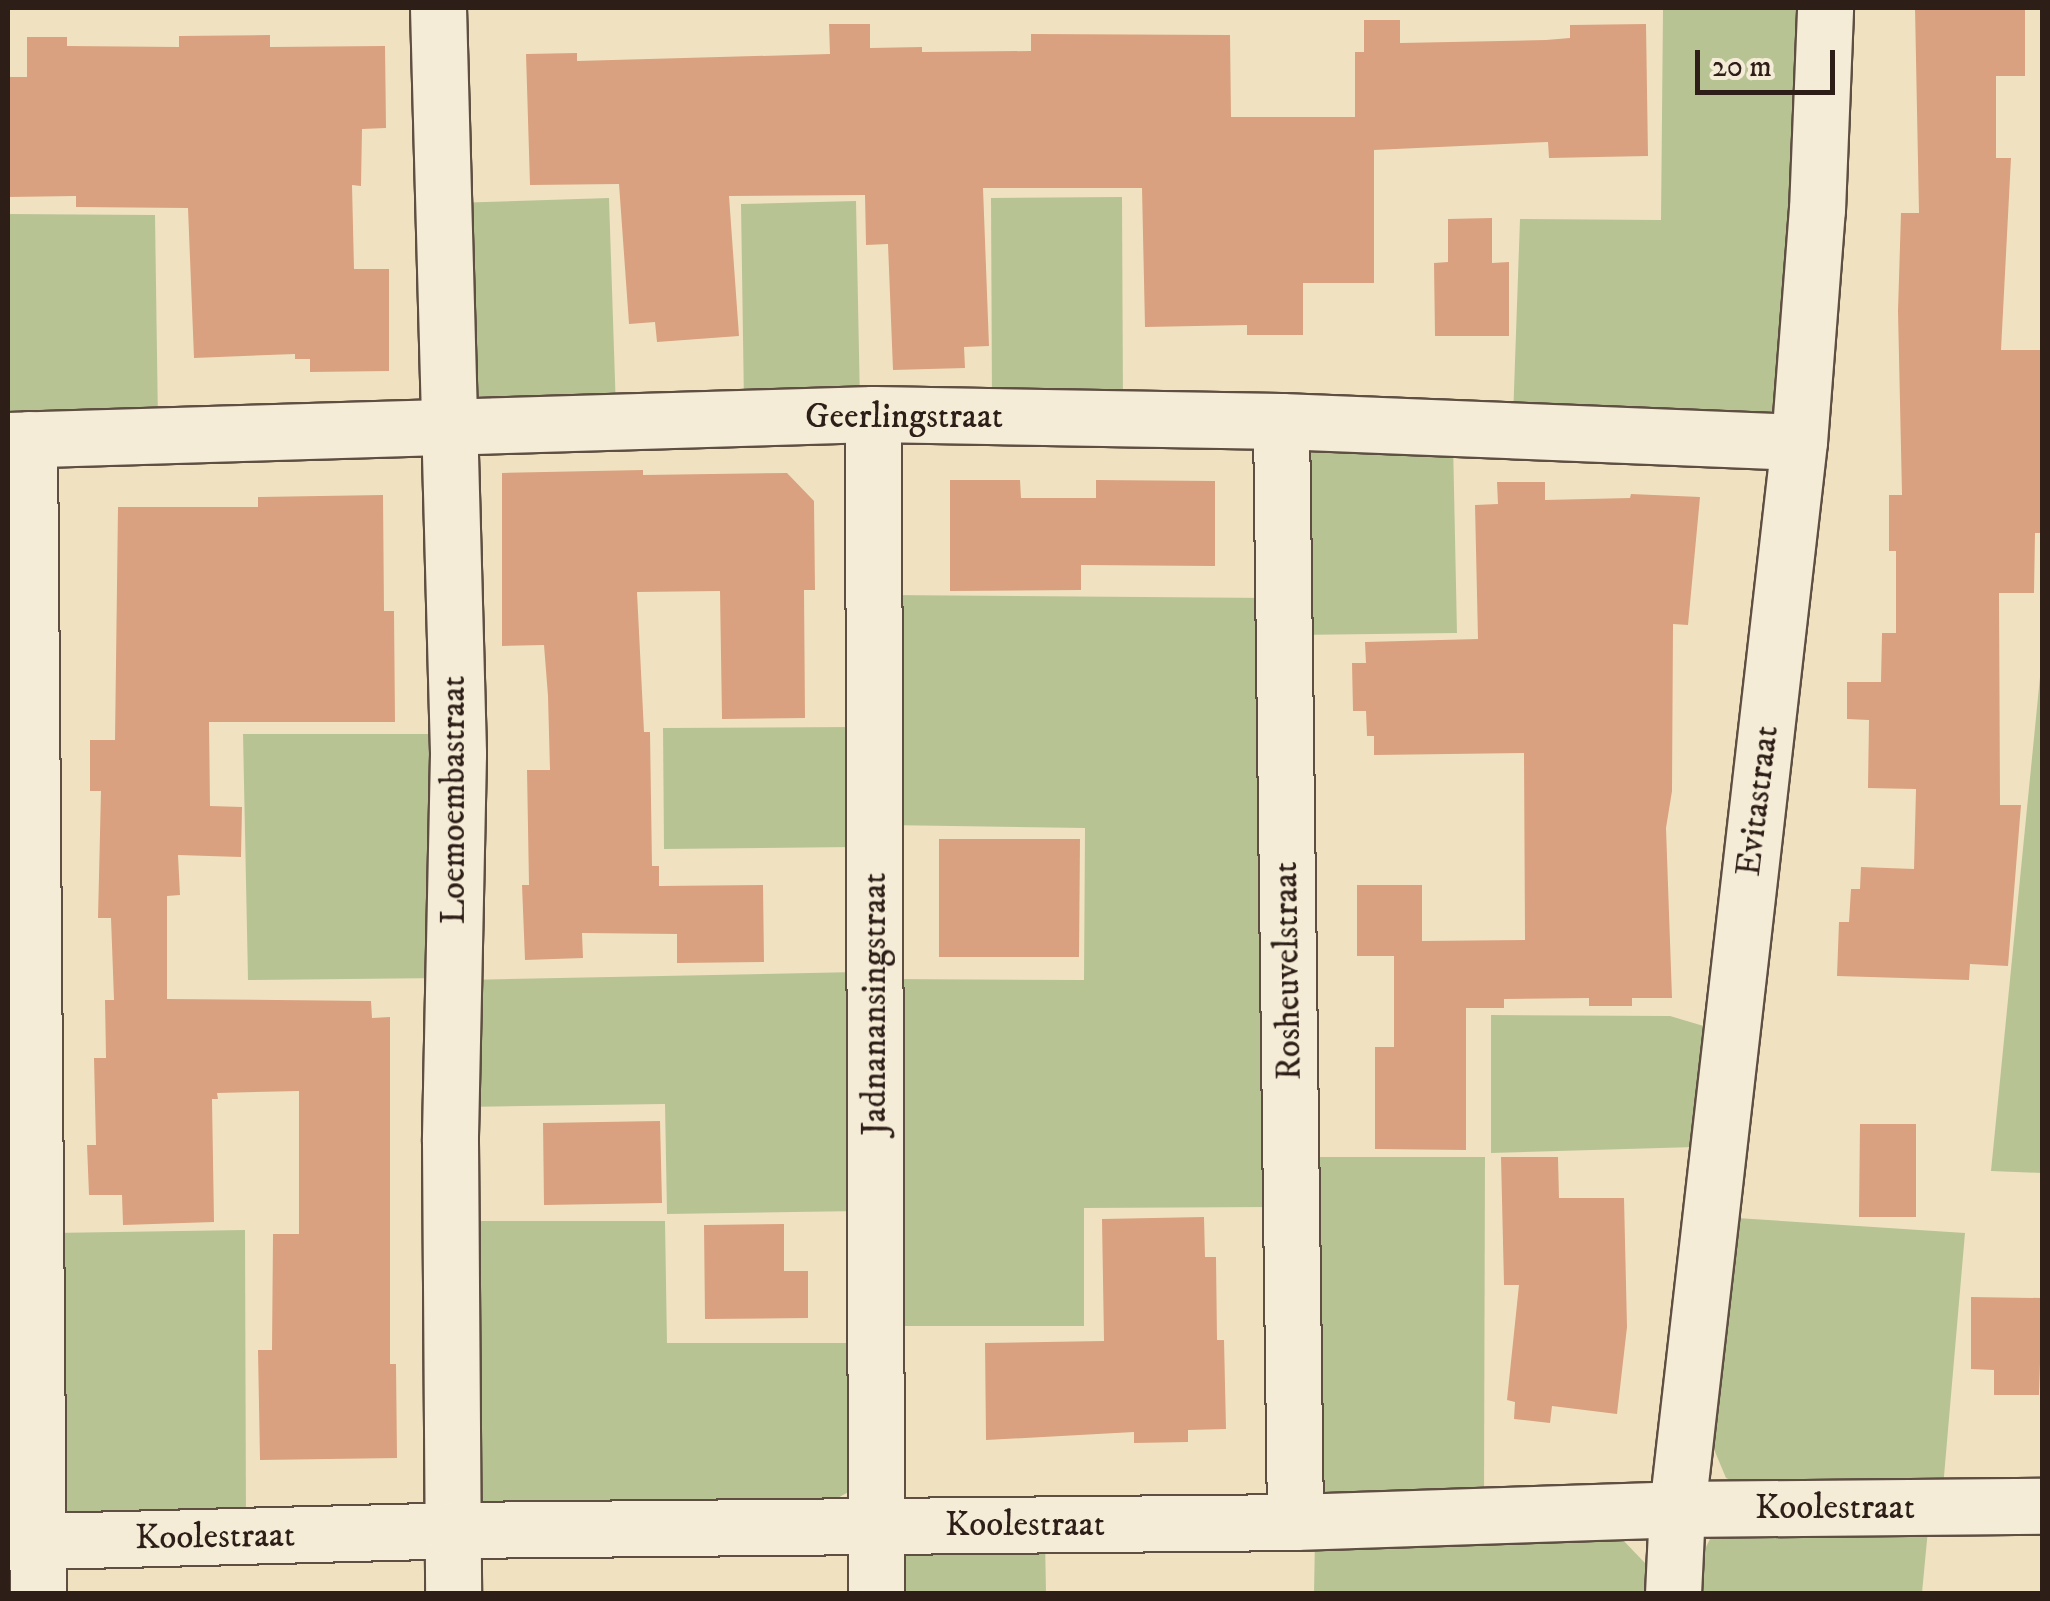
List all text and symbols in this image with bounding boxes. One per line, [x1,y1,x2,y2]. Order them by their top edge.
scale bar [1700,30,1840,92]
text: 20 m [1712,49,1772,86]
street label: Geerlingstraat [805,396,1003,438]
street label: Loemoembastraat [433,676,475,924]
street label: Evitastraat [1728,723,1788,879]
street label: Rosheuvelstraat [1265,861,1311,1081]
street label: Jadnanansingstraat [854,872,896,1136]
street label: Koolestraat [1755,1487,1915,1529]
street label: Koolestraat [945,1504,1105,1546]
street label: Koolestraat [135,1515,295,1559]

